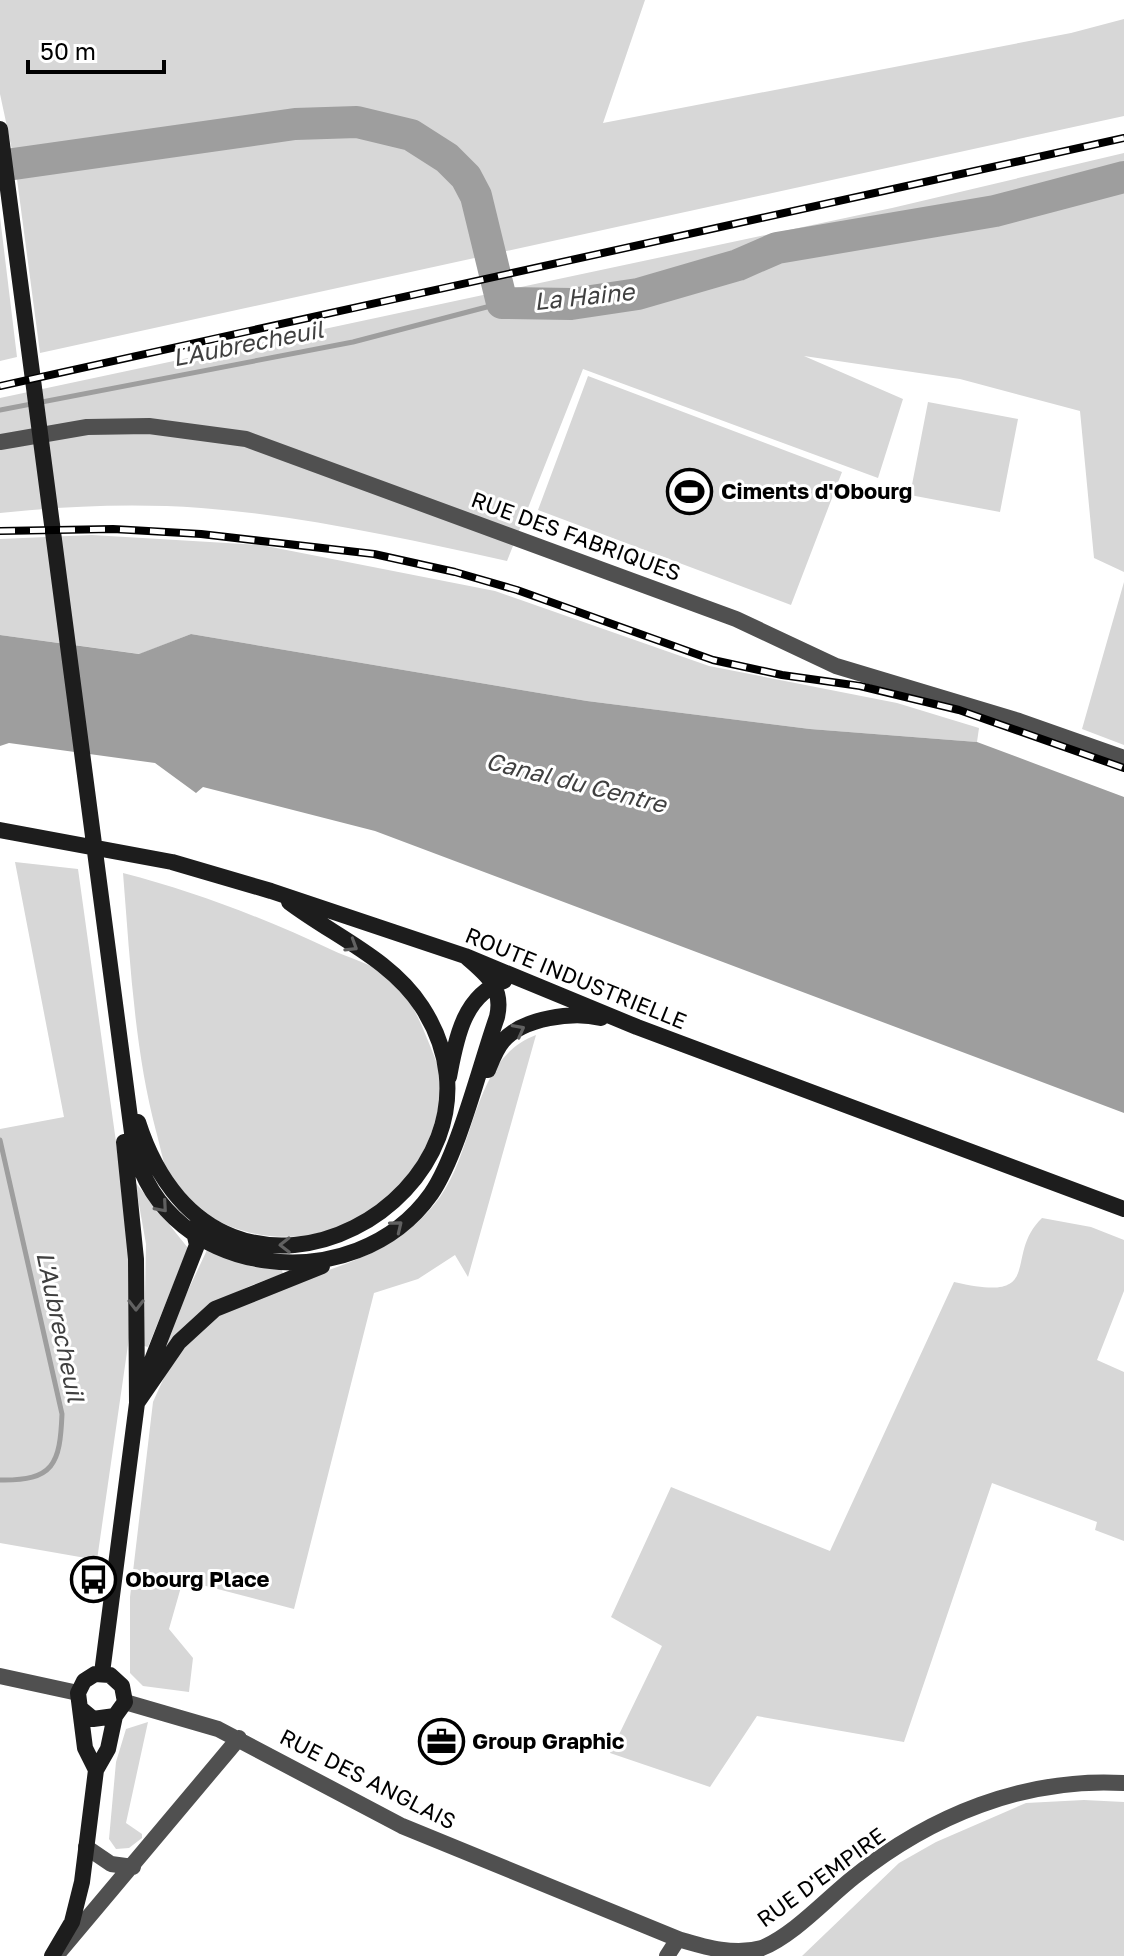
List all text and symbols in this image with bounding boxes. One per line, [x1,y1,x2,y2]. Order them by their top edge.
scale bar [28,24,164,74]
text: 50 m [40,36,96,65]
water label: La Haine [532,276,637,315]
water label: L'Aubrecheuil [170,313,327,371]
sports icon: Ciments d'Obourg [666,467,714,515]
place label: Ciments d'Obourg [721,477,912,504]
street label: RUE DES FABRIQUES [468,485,685,586]
water label: Canal du Centre [483,745,671,818]
street label: ROUTE INDUSTRIELLE [462,921,691,1034]
one-way arrow [343,936,358,952]
one-way arrow [511,1025,526,1040]
one-way arrow [152,1197,167,1212]
one-way arrow [388,1221,402,1236]
one-way arrow [278,1236,291,1254]
water label: L'Aubrecheuil [31,1249,92,1406]
one-way arrow [127,1299,145,1312]
bus stop icon: Obourg Place [70,1555,118,1603]
place label: Obourg Place [125,1565,270,1592]
office icon: Group Graphic [417,1717,465,1765]
street label: RUE DES ANGLAIS [276,1722,461,1835]
place label: Group Graphic [472,1727,625,1754]
street label: RUE D'EMPIRE [751,1821,890,1932]

